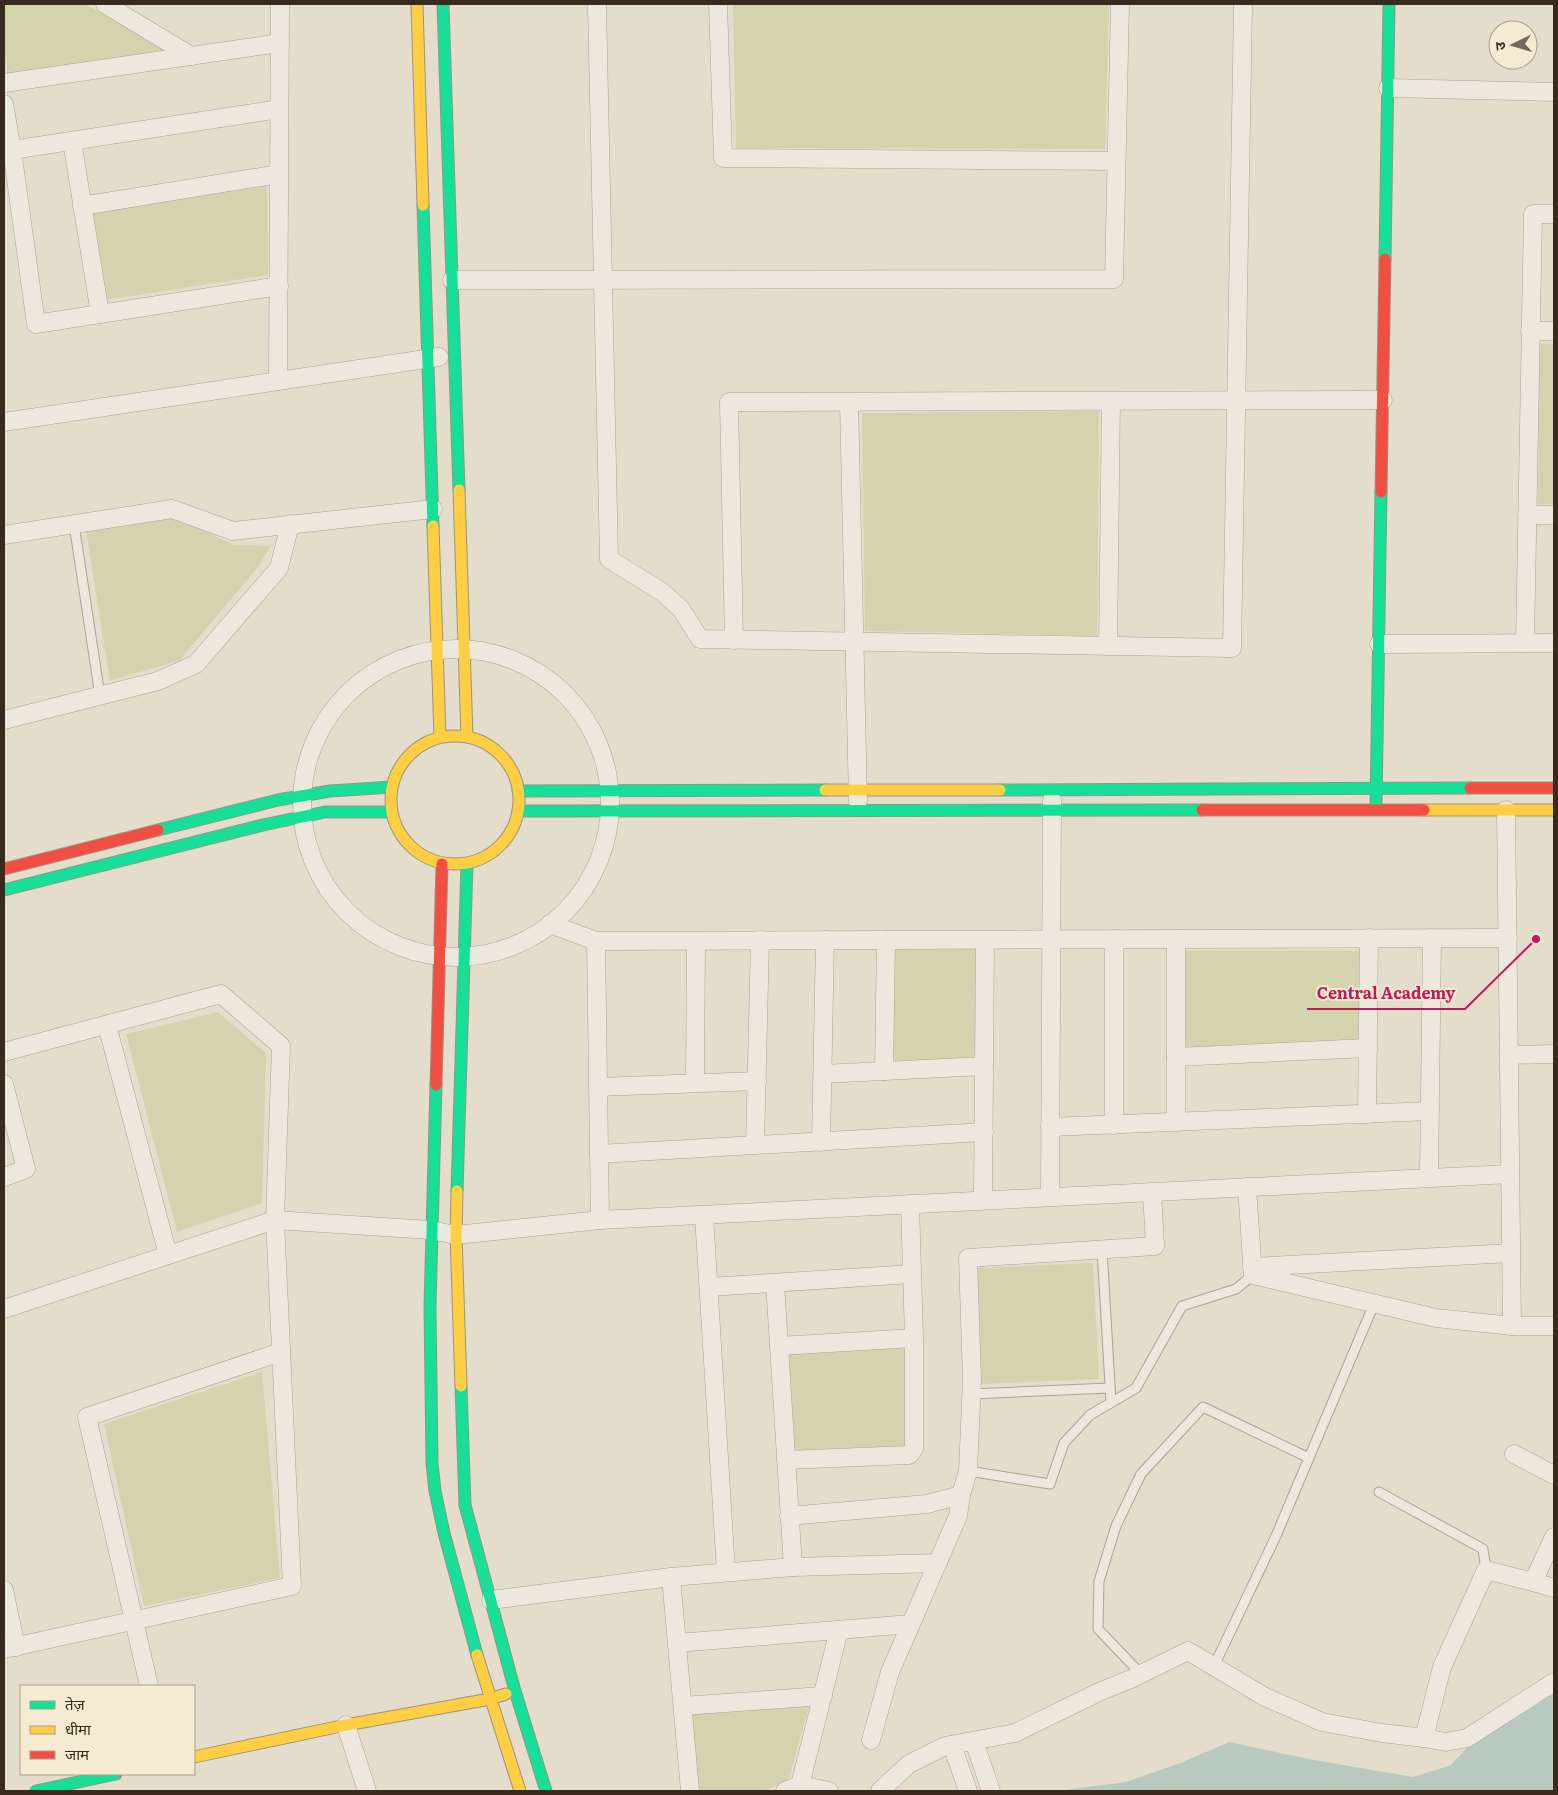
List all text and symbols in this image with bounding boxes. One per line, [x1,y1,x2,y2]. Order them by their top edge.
north arrow [1488,20,1538,70]
text: उ [1489,40,1509,51]
callout: Central Academy [1307,978,1465,1009]
text: Central Academy [1317,980,1455,1004]
legend [20,1685,195,1775]
text: तेज़ [65,1692,86,1715]
text: धीमा [65,1717,92,1740]
text: जाम [65,1742,90,1765]

